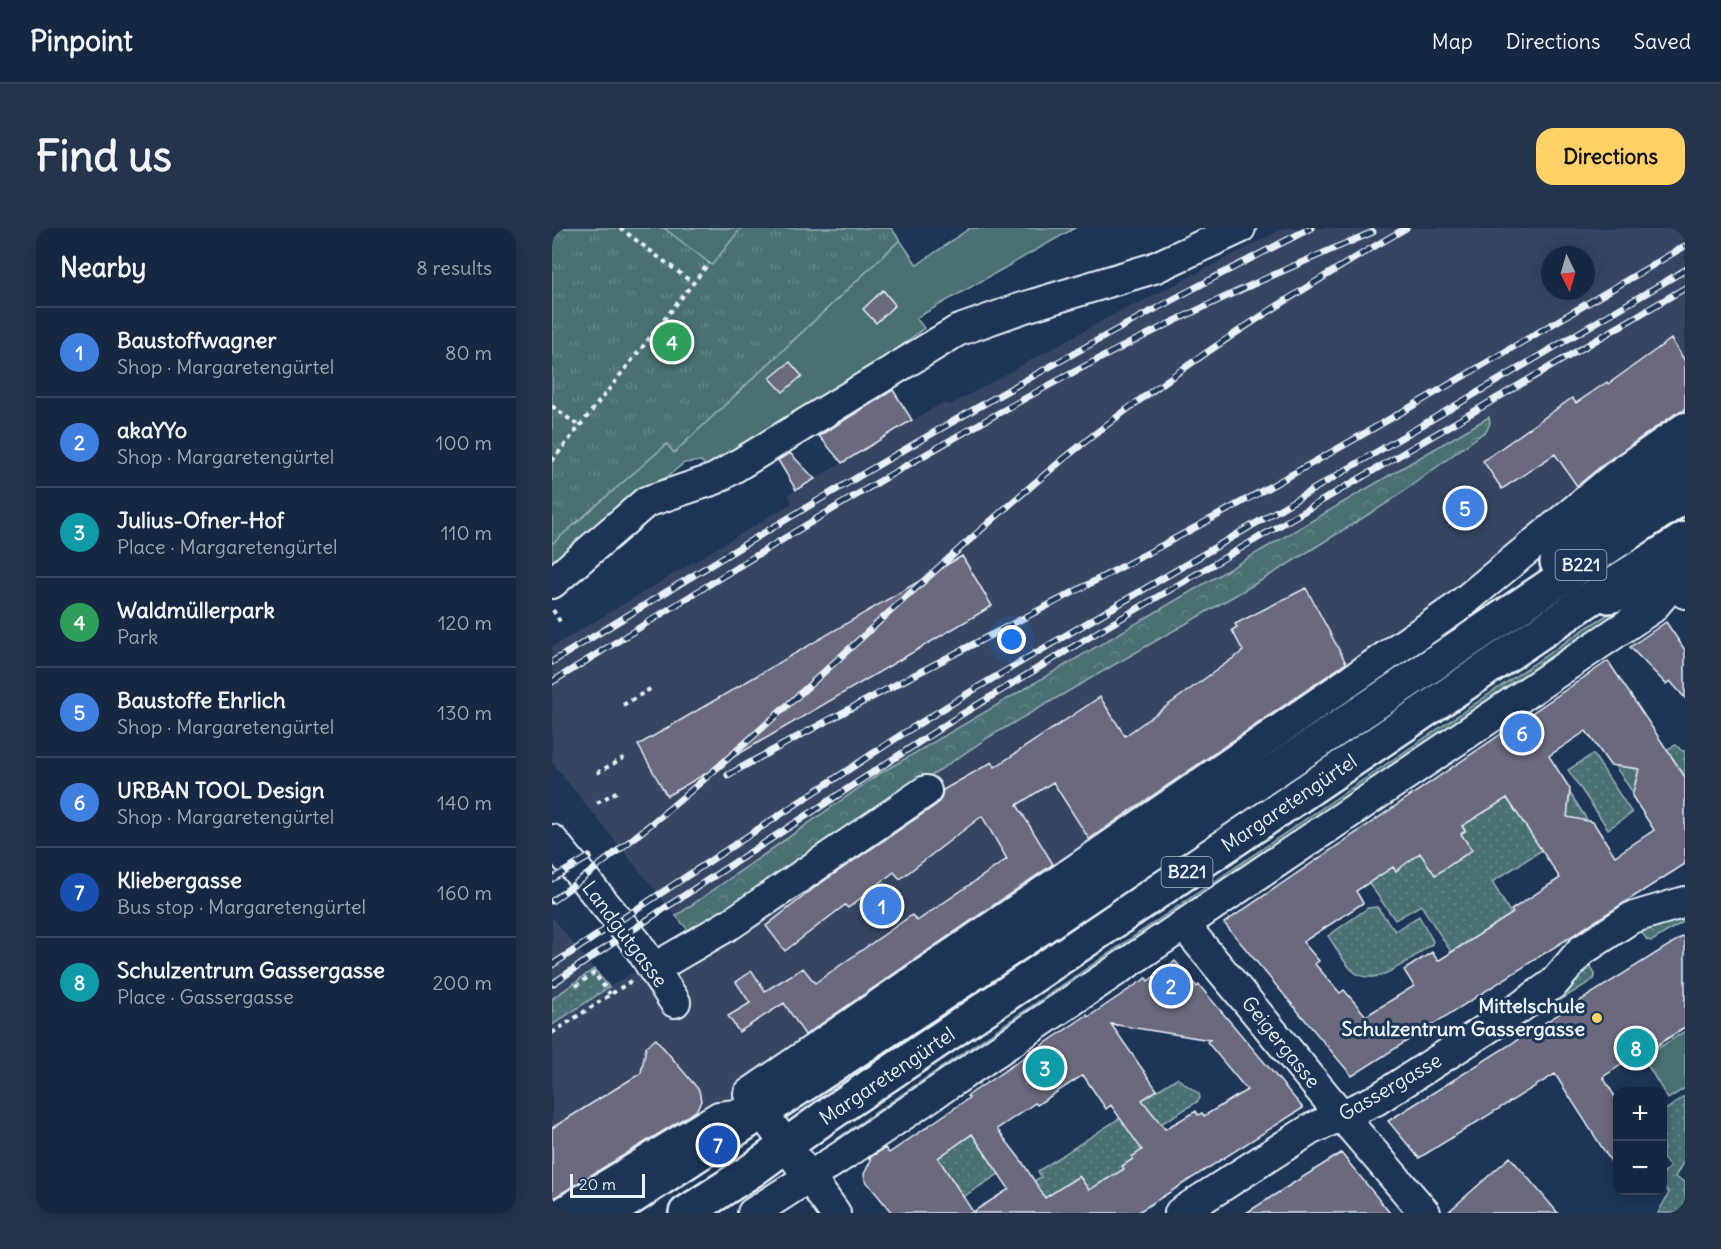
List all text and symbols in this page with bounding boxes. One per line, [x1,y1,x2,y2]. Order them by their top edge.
text: Pinpoint [30,23,133,59]
text: Map [1432,28,1473,55]
text: Directions [1506,28,1600,55]
text: Saved [1633,28,1691,55]
button: Directions [1536,128,1685,185]
text: Find us [36,130,172,182]
north arrow [1541,246,1595,300]
text: Nearby [60,251,146,284]
text: 8 results [416,255,492,280]
pin: 4 [652,320,692,364]
text: Baustoffwagner [117,326,276,354]
text: 1 [76,340,83,365]
text: 80 m [445,340,492,365]
text: Shop · Margaretengürtel [117,354,334,379]
text: akaYYo [117,416,187,444]
text: 2 [74,430,85,455]
text: 100 m [435,430,492,455]
text: Shop · Margaretengürtel [117,444,334,469]
pin: 5 [1446,486,1484,530]
text: Julius-Ofner-Hof [117,506,284,534]
text: 3 [74,520,85,545]
text: 110 m [441,520,492,545]
text: Place · Margaretengürtel [117,534,337,559]
road number: B221 [1556,550,1606,580]
text: Waldmüllerpark [117,596,275,624]
text: 4 [74,610,85,635]
text: 120 m [438,610,492,635]
text: Park [117,624,158,649]
your location [997,625,1026,654]
text: Baustoffe Ehrlich [117,686,286,714]
text: 5 [74,700,85,725]
text: 130 m [437,700,492,725]
pin: 6 [1502,710,1542,756]
text: Shop · Margaretengürtel [117,714,334,739]
street label: Margaretengürtel [1216,748,1361,857]
text: URBAN TOOL Design [117,776,325,804]
text: 6 [74,790,85,815]
text: 140 m [437,790,492,815]
text: Shop · Margaretengürtel [117,804,334,829]
road number: B221 [1162,857,1212,887]
text: Kliebergasse [117,866,242,894]
street label: Landgutgasse [577,876,673,992]
text: 7 [75,880,84,905]
text: 160 m [437,880,492,905]
pin: 1 [862,884,902,928]
text: Bus stop · Margaretengürtel [117,894,366,919]
text: Schulzentrum Gassergasse [117,956,385,984]
pin: 2 [1152,964,1190,1008]
text: 8 [74,970,85,995]
text: 200 m [432,970,492,995]
text: Place · Gassergasse [117,984,294,1009]
street label: Geigergasse [1237,991,1326,1093]
place label: Mittelschule Schulzentrum Gassergasse [1342,993,1585,1041]
marker: Mittelschule Schulzentrum Gassergasse [1590,1011,1604,1025]
street label: Margaretengürtel [814,1021,959,1130]
pin: 8 [1616,1026,1656,1070]
pin: 3 [1026,1046,1064,1090]
street label: Gassergasse [1334,1047,1446,1126]
map controls [1613,1087,1667,1195]
button: + [1613,1087,1667,1141]
pin: 7 [698,1122,738,1168]
button: − [1613,1141,1667,1195]
scale bar [570,1171,645,1198]
text: 20 m [579,1174,616,1194]

